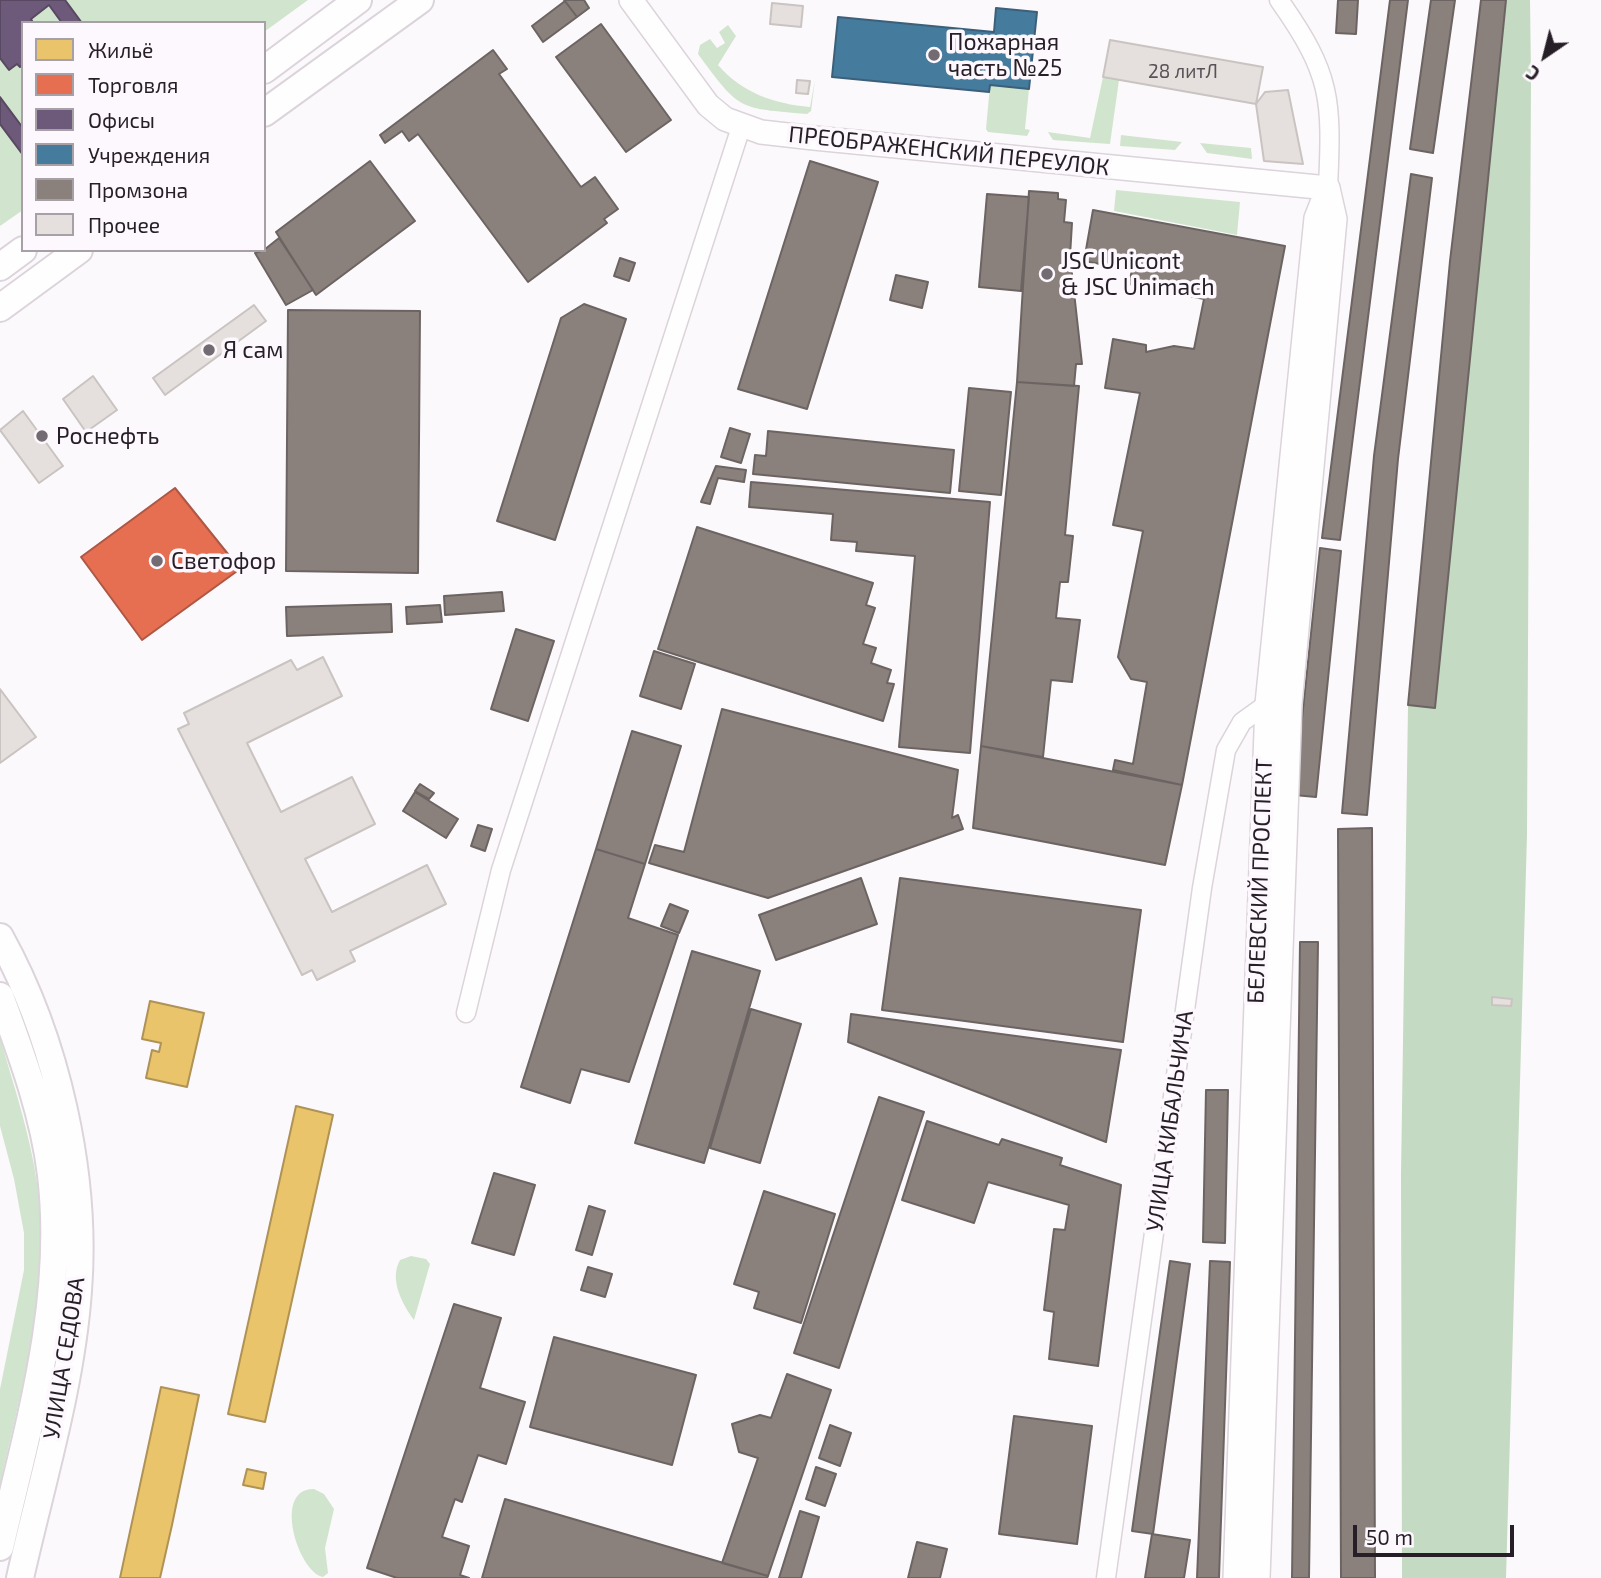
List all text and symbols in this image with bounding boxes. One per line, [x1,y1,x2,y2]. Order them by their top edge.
legend [21,21,266,252]
north arrow [1510,21,1580,91]
place label: Пожарная часть №25 [948,28,1062,82]
text: Жильё [88,37,153,62]
marker: Пожарная часть №25 [926,47,942,63]
house number: 28 литЛ [1148,61,1218,83]
text: С [1521,61,1544,86]
text: Торговля [88,72,178,97]
text: Офисы [88,107,155,132]
street label: ПРЕОБРАЖЕНСКИЙ ПЕРЕУЛОК [787,120,1111,182]
text: Учреждения [88,142,210,167]
text: Промзона [88,177,188,202]
text: Прочее [88,212,160,237]
place label: JSC Unicont & JSC Unimach [1061,247,1215,301]
marker: JSC Unicont & JSC Unimach [1039,266,1055,282]
place label: Я сам [223,336,283,364]
marker: Я сам [201,342,217,358]
place label: Роснефть [56,422,159,450]
marker: Роснефть [34,428,50,444]
place label: Светофор [171,547,276,575]
marker: Светофор [149,553,165,569]
street label: БЕЛЕВСКИЙ ПРОСПЕКТ [1242,758,1278,1004]
street label: УЛИЦА КИБАЛЬЧИЧА [1141,1009,1199,1233]
street label: УЛИЦА СЕДОВА [38,1275,90,1441]
scale bar [1356,1512,1517,1556]
text: 50 m [1366,1524,1413,1549]

